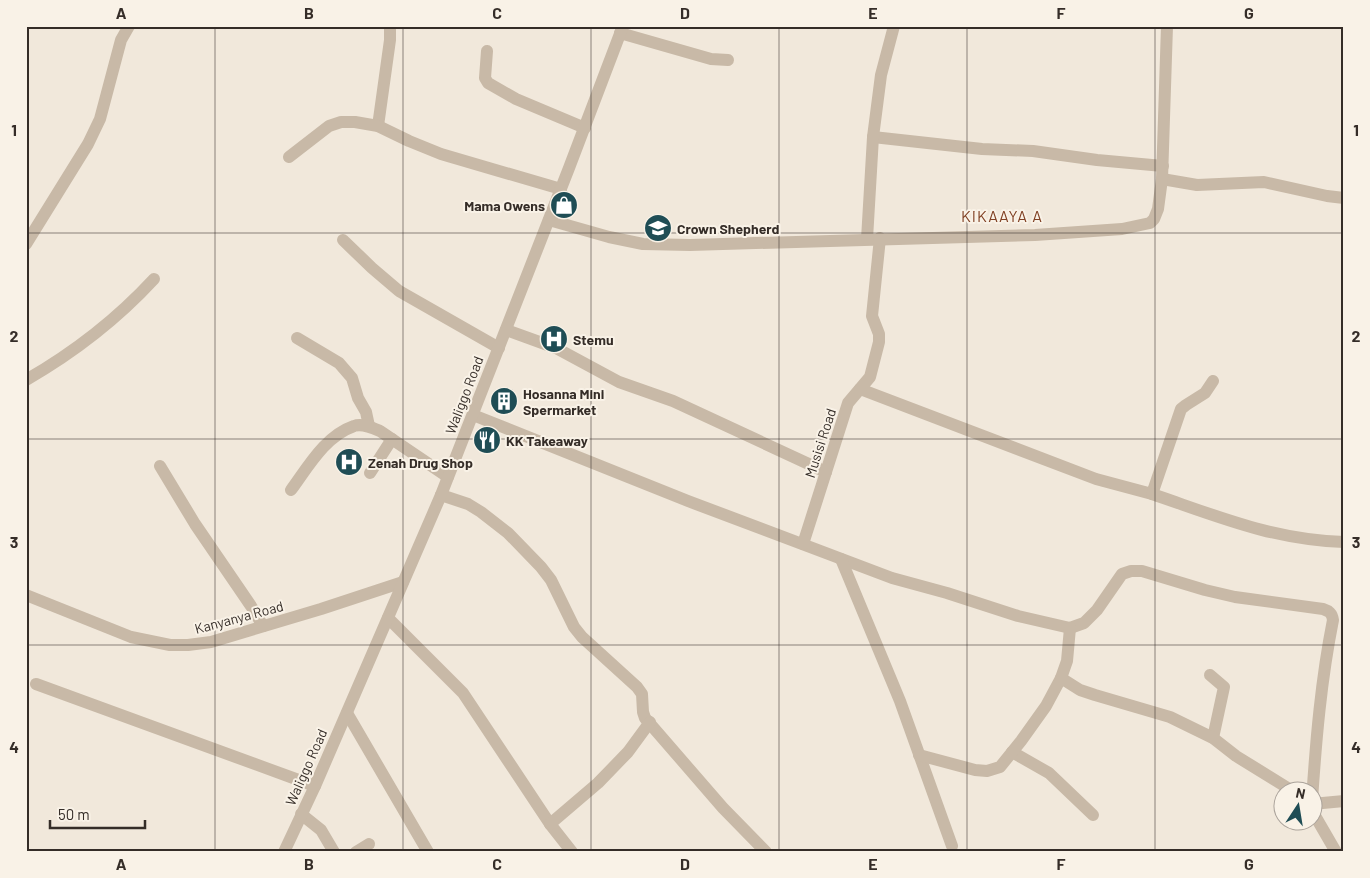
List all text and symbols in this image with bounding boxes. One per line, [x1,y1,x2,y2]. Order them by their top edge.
text: A [116,3,127,22]
text: B [304,3,314,22]
text: C [492,3,502,22]
text: D [680,3,690,22]
text: E [868,3,878,22]
text: F [1057,3,1066,22]
text: G [1244,3,1254,22]
text: 1 [11,120,17,139]
text: 1 [1353,120,1359,139]
shop icon: Mama Owens [549,190,579,220]
place label: Mama Owens [464,197,545,214]
district label: KIKAAYA A [961,206,1043,225]
school or university icon: Crown Shepherd [643,213,673,243]
place label: Crown Shepherd [677,220,779,237]
hospital icon: Stemu [539,324,569,354]
text: 2 [10,326,19,345]
text: 2 [1352,326,1361,345]
place label: Stemu [573,331,614,348]
street label: Waliggo Road [441,354,487,436]
place label: Hosanna Mini Spermarket [523,385,604,418]
building icon: Hosanna Mini Spermarket [489,386,519,416]
street label: Musisi Road [801,406,839,480]
restaurant icon: KK Takeaway [472,425,502,455]
place label: KK Takeaway [506,432,588,449]
hospital icon: Zenah Drug Shop [334,447,364,477]
place label: Zenah Drug Shop [368,454,473,471]
text: 3 [10,532,18,551]
text: 3 [1352,532,1360,551]
street label: Kanyanya Road [193,597,285,637]
street label: Waliggo Road [282,726,330,808]
text: 4 [9,737,19,756]
text: 4 [1351,737,1361,756]
north arrow [1272,780,1322,830]
text: N [1294,784,1307,802]
scale bar [50,798,145,830]
text: 50 m [58,805,90,823]
text: A [116,854,127,873]
text: B [304,854,314,873]
text: C [492,854,502,873]
text: D [680,854,690,873]
text: E [868,854,878,873]
text: F [1057,854,1066,873]
text: G [1244,854,1254,873]

